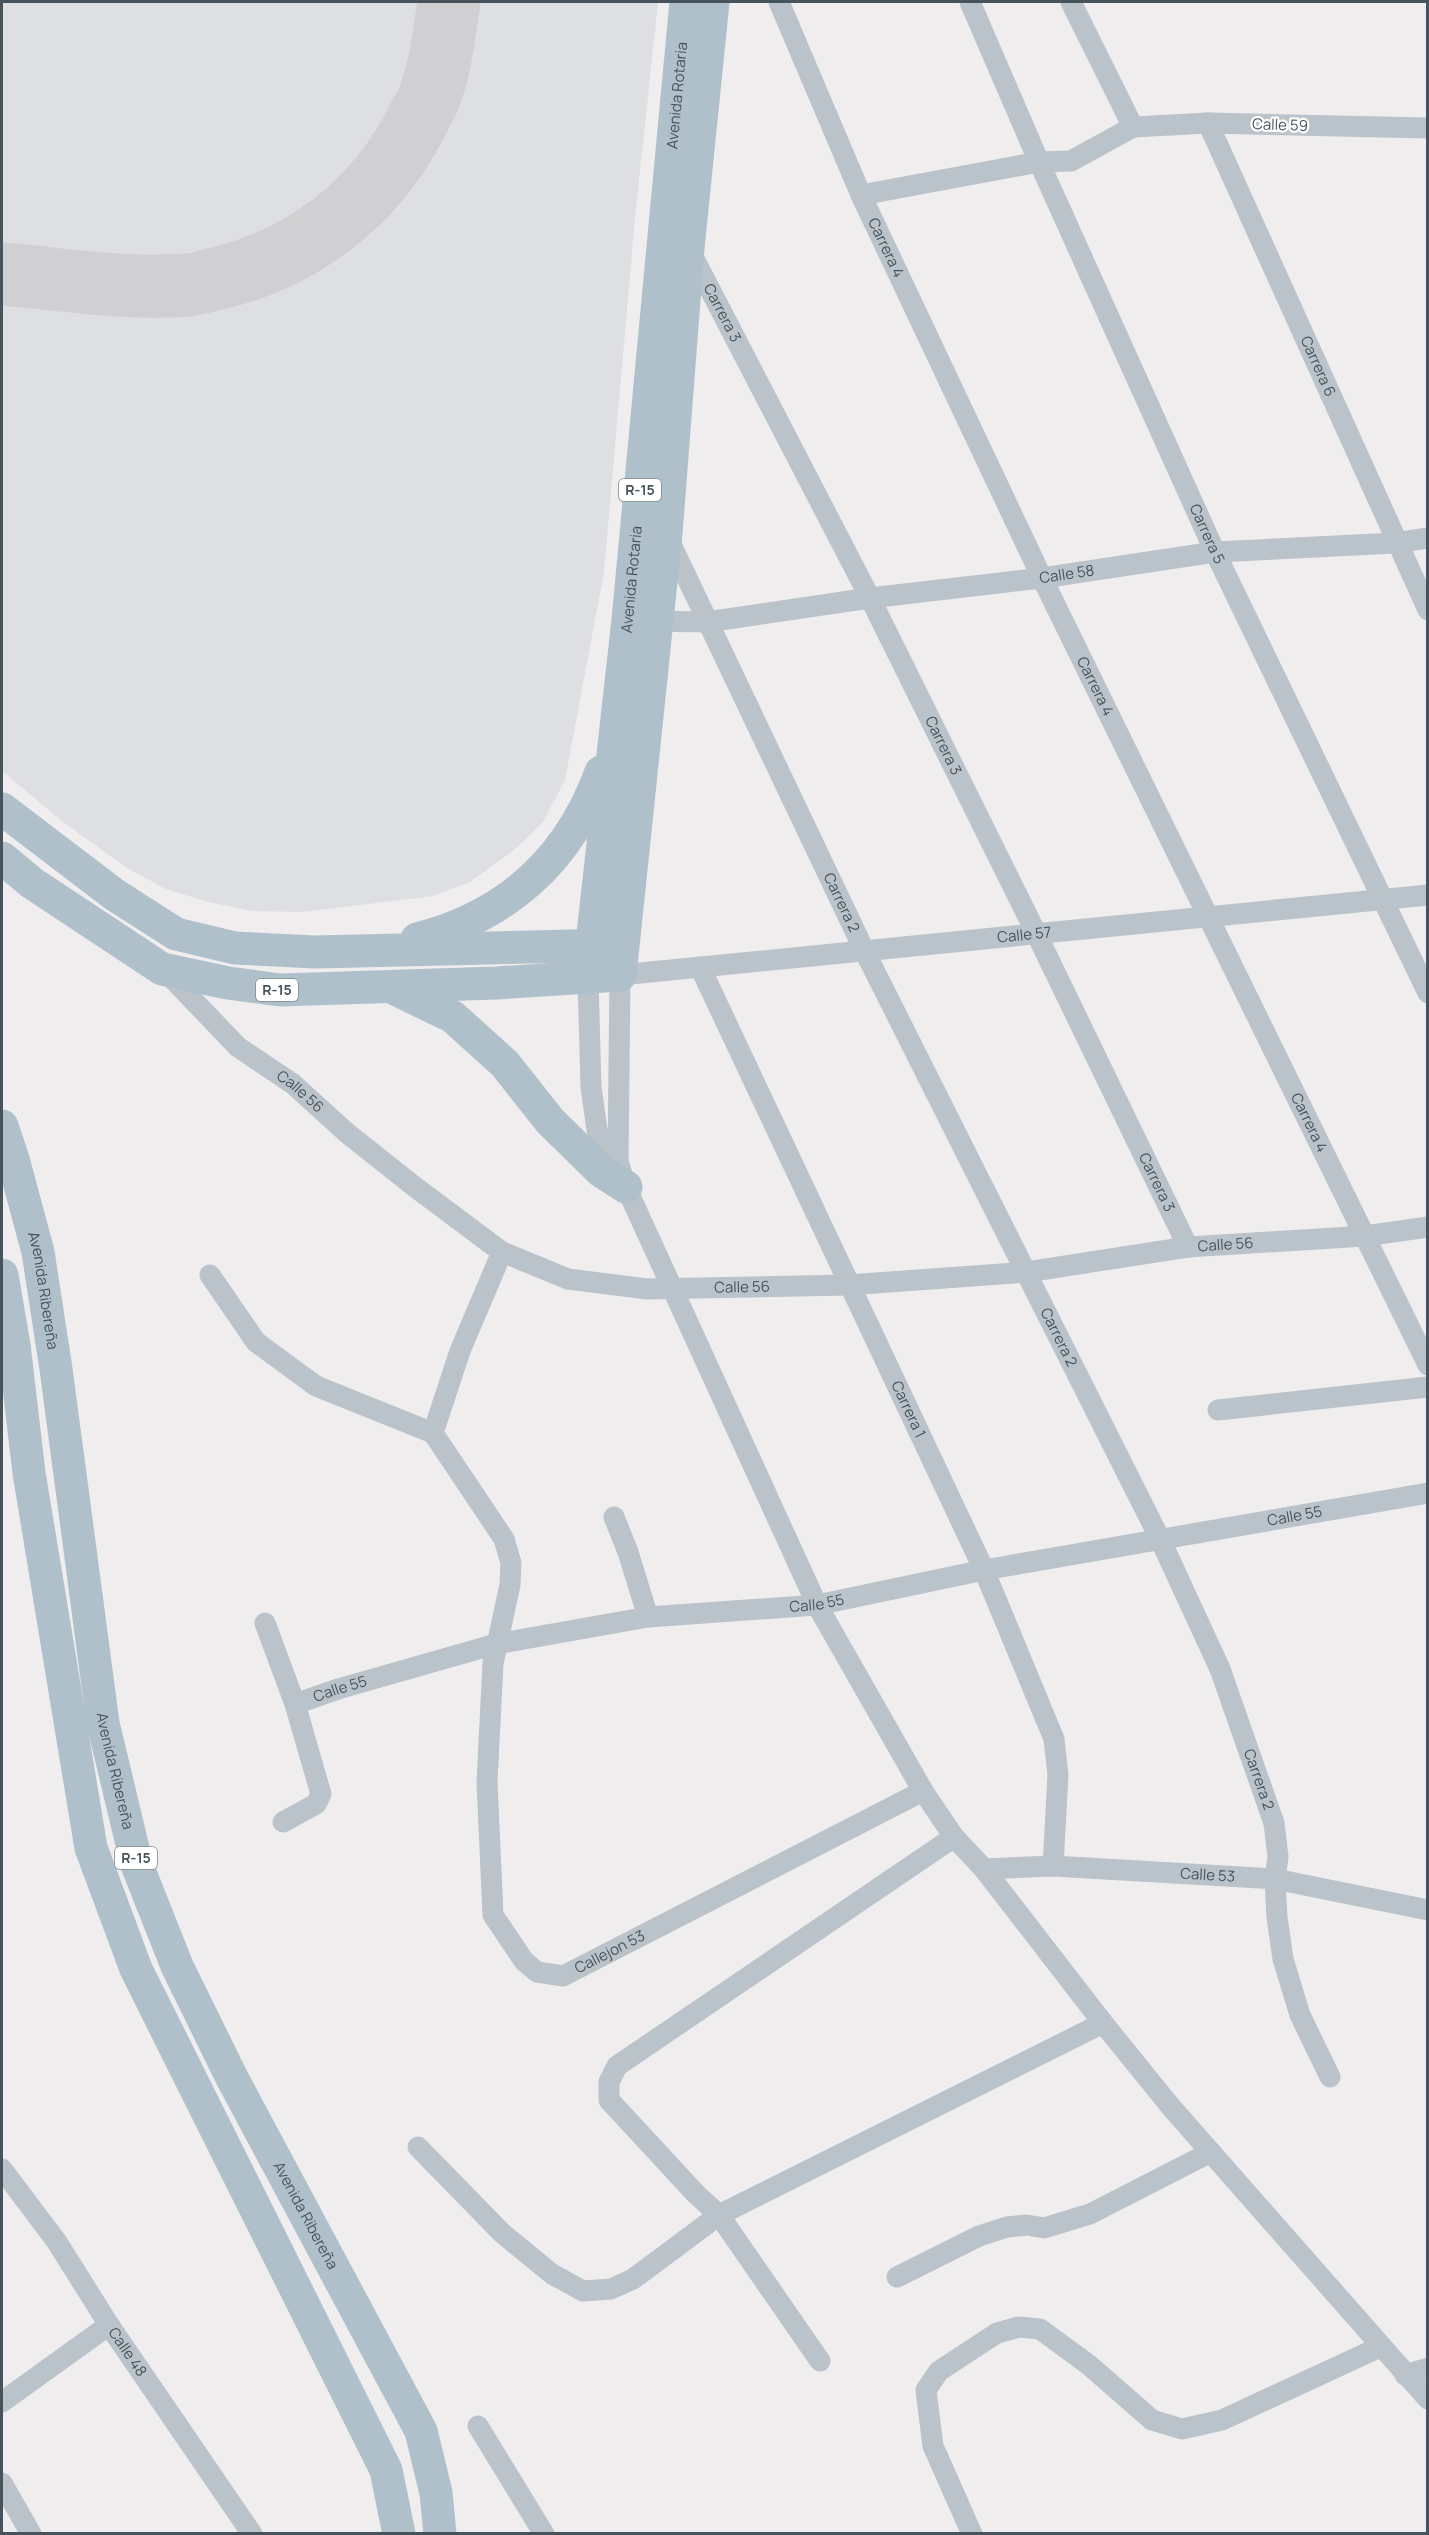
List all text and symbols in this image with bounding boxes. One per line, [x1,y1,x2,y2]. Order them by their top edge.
street label: Avenida Rotaria [661,41,692,150]
street label: Calle 59 [1252,113,1308,136]
street label: Carrera 4 [863,214,910,281]
street label: Carrera 3 [699,280,746,346]
street label: Carrera 6 [1296,332,1341,400]
road number: R-15 [619,479,661,501]
street label: Carrera 5 [1185,500,1230,567]
street label: Avenida Rotaria [616,525,647,634]
street label: Calle 58 [1038,559,1096,588]
street label: Carrera 4 [1072,653,1119,720]
street label: Carrera 3 [920,712,967,779]
street label: Carrera 2 [819,869,865,936]
street label: Calle 57 [996,921,1052,948]
road number: R-15 [256,979,298,1001]
street label: Calle 56 [273,1065,329,1117]
street label: Carrera 4 [1286,1089,1333,1156]
street label: Carrera 3 [1134,1149,1180,1215]
street label: Avenida Ribereña [23,1229,64,1351]
street label: Calle 56 [1197,1232,1254,1256]
street label: Calle 56 [714,1276,770,1298]
street label: Carrera 2 [1035,1304,1083,1370]
street label: Carrera 1 [886,1377,931,1441]
street label: Calle 55 [1266,1501,1324,1531]
street label: Calle 55 [789,1589,846,1617]
street label: Calle 55 [310,1670,369,1707]
street label: Avenida Ribereña [92,1711,139,1831]
street label: Carrera 2 [1239,1746,1280,1813]
road number: R-15 [115,1847,157,1869]
street label: Calle 53 [1180,1862,1236,1887]
street label: Callejon 53 [571,1925,648,1978]
street label: Avenida Ribereña [269,2158,344,2273]
street label: Calle 48 [104,2323,152,2380]

